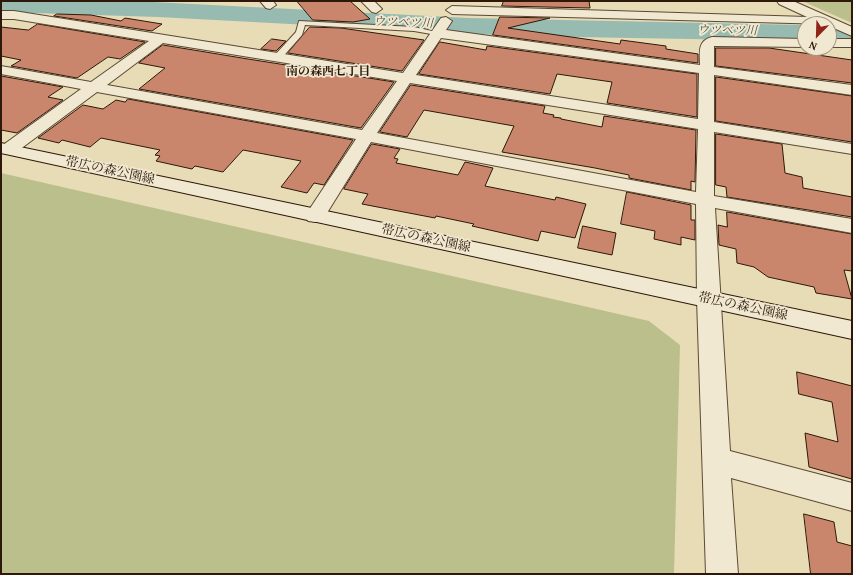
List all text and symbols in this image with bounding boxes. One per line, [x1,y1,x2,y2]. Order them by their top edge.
water label: ウツベツ川 [373,15,433,31]
north arrow [797,16,837,56]
water label: ウツベツ川 [697,23,757,39]
text: N [806,37,819,55]
district label: 南の森西七丁目 [286,65,370,79]
street label: 帯広の森公園線 [64,154,156,188]
street label: 帯広の森公園線 [380,222,472,256]
street label: 帯広の森公園線 [697,290,789,324]

